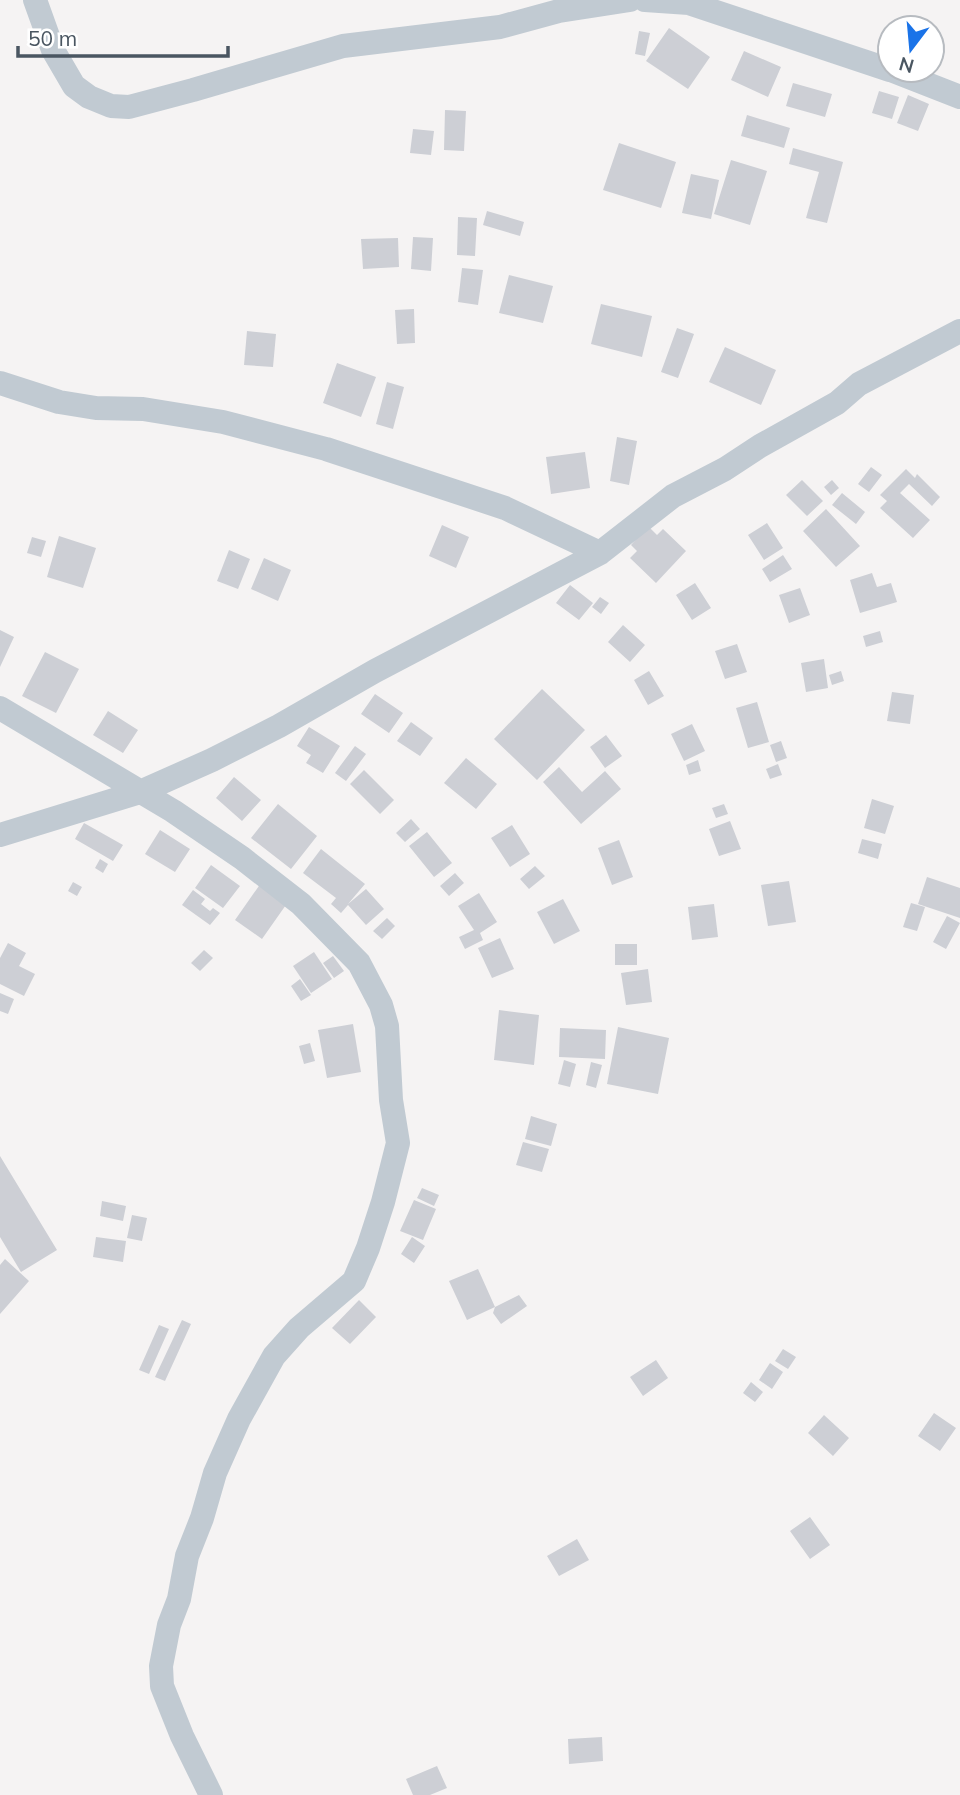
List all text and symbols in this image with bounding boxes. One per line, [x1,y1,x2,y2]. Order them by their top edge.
scale bar [18,14,228,58]
north arrow [876,14,946,84]
text: 50 m [28,25,77,51]
text: N [896,52,917,79]

